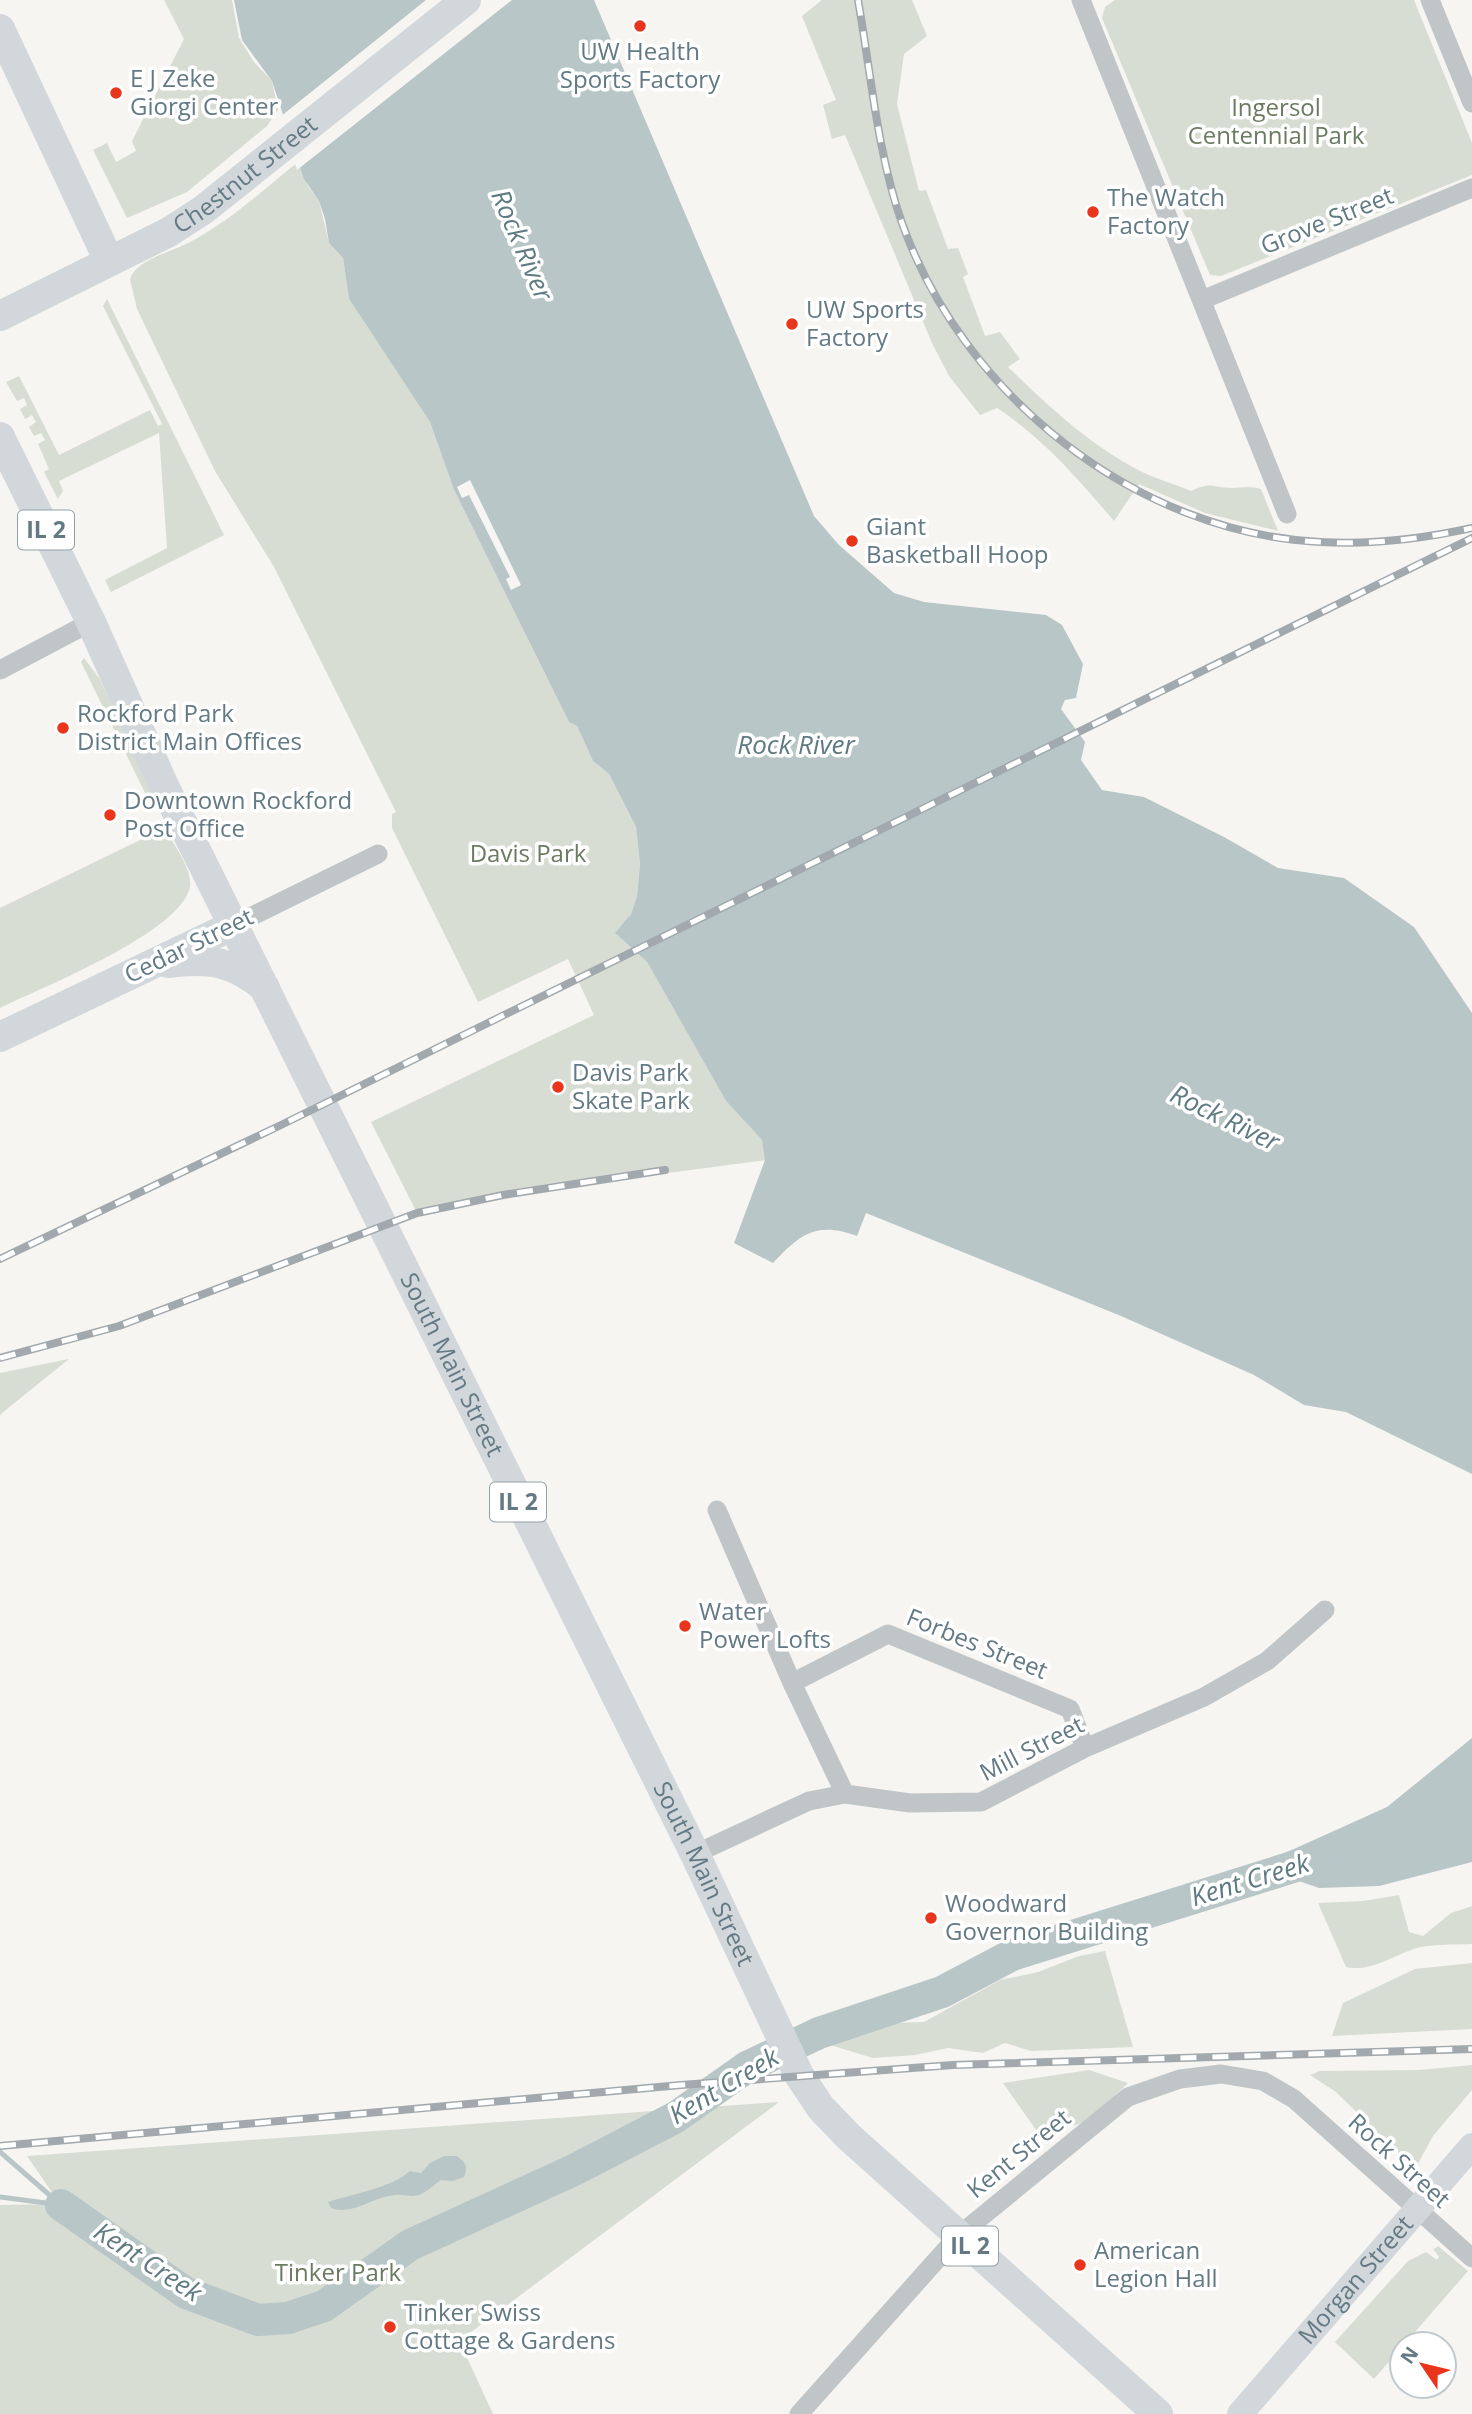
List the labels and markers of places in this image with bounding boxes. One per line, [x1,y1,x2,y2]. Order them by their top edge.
marker: UW Health Sports Factory [632,18,648,34]
place label: UW Health Sports Factory [560,34,721,95]
place label: E J Zeke Giorgi Center [130,61,278,122]
marker: E J Zeke Giorgi Center [108,85,124,101]
place label: The Watch Factory [1107,180,1225,241]
marker: The Watch Factory [1085,204,1101,220]
place label: UW Sports Factory [806,292,924,353]
marker: UW Sports Factory [784,316,800,332]
place label: Giant Basketball Hoop [866,509,1049,570]
marker: Giant Basketball Hoop [844,533,860,549]
place label: Rockford Park District Main Offices [77,696,302,757]
marker: Rockford Park District Main Offices [55,720,71,736]
place label: Downtown Rockford Post Office [124,783,352,844]
marker: Downtown Rockford Post Office [102,807,118,823]
place label: Davis Park Skate Park [572,1055,690,1116]
marker: Davis Park Skate Park [550,1079,566,1095]
place label: Water Power Lofts [699,1594,831,1655]
marker: Water Power Lofts [677,1618,693,1634]
place label: Woodward Governor Building [945,1886,1148,1947]
marker: Woodward Governor Building [923,1910,939,1926]
place label: American Legion Hall [1094,2233,1218,2294]
marker: American Legion Hall [1072,2257,1088,2273]
place label: Tinker Swiss Cottage & Gardens [404,2295,615,2356]
marker: Tinker Swiss Cottage & Gardens [382,2319,398,2335]

